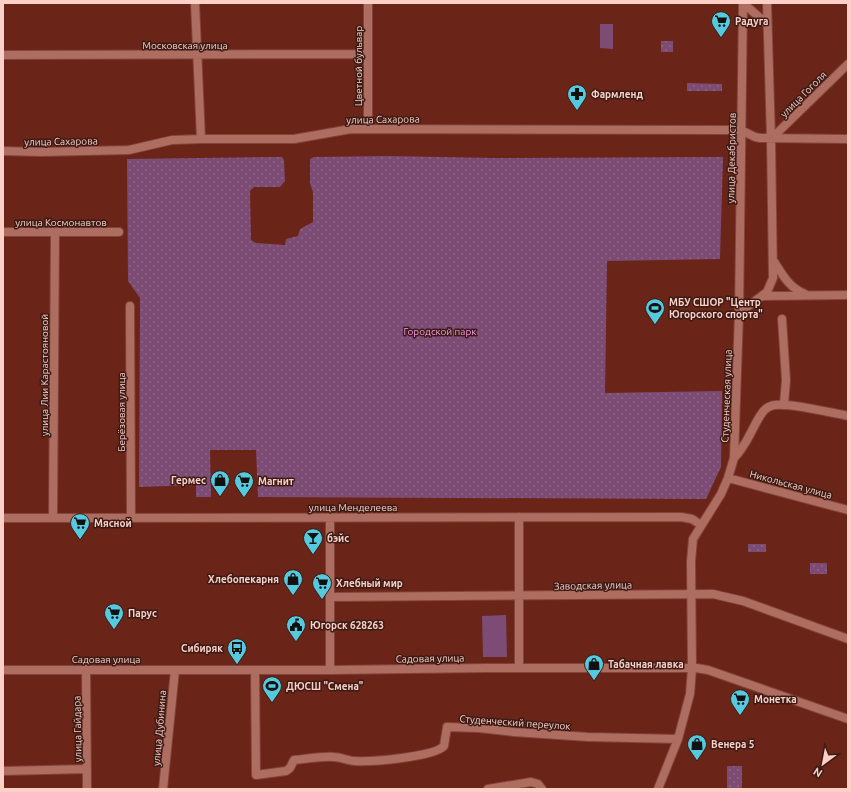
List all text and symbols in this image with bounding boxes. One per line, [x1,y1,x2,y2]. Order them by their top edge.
supermarket icon: Радуга [710,10,732,38]
place label: Радуга [735,16,769,27]
street label: Цветной бульвар [353,26,364,106]
street label: Московская улица [142,40,228,51]
street label: улица Гоголя [778,69,829,120]
pharmacy icon: Фармленд [566,83,588,111]
place label: Фармленд [591,89,643,100]
street label: улица Сахарова [346,113,420,126]
street label: улица Декабристов [725,113,738,203]
street label: улица Сахарова [24,135,98,148]
street label: улица Космонавтов [15,217,107,228]
sports icon: МБУ СШОР "Центр Югорского спорта" [644,297,666,325]
place label: МБУ СШОР "Центр Югорского спорта" [669,297,763,320]
street label: улица Лии Карастояновой [39,314,50,436]
park label: Городской парк [404,326,476,337]
street label: Студенческая улица [719,349,734,443]
street label: Берёзовая улица [116,372,127,452]
street label: Никольская улица [749,468,833,501]
shop icon: Гермес [209,469,231,497]
supermarket icon: Магнит [233,470,255,498]
place label: Гермес [171,475,206,486]
place label: Магнит [258,476,294,487]
street label: улица Менделеева [309,502,397,513]
supermarket icon: Мясной [69,512,91,540]
place label: Мясной [94,518,132,529]
bar icon: бэйс [302,527,324,555]
place label: бэйс [327,533,349,544]
shop icon: Хлебопекарня [282,568,304,596]
supermarket icon: Хлебный мир [311,572,333,600]
place label: Хлебопекарня [208,574,279,585]
place label: Хлебный мир [336,578,403,589]
street label: Заводская улица [554,579,632,592]
supermarket icon: Парус [103,602,125,630]
place label: Парус [128,608,157,619]
public building icon: Югорск 628263 [285,614,307,642]
place label: Югорск 628263 [310,620,384,631]
bus stop icon: Сибиряк [226,637,248,665]
place label: Сибиряк [181,643,223,654]
street label: Садовая улица [396,652,464,665]
shop icon: Табачная лавка [583,653,605,681]
street label: Садовая улица [72,654,140,665]
place label: Табачная лавка [608,659,684,670]
sports icon: ДЮСШ "Смена" [261,675,283,703]
place label: ДЮСШ "Смена" [286,681,363,692]
supermarket icon: Монетка [729,688,751,716]
street label: улица Дубинина [151,690,168,767]
place label: Монетка [754,694,797,705]
street label: улица Гайдара [71,695,84,762]
street label: Студенческий переулок [459,713,571,732]
shop icon: Венера 5 [686,733,708,761]
place label: Венера 5 [711,739,755,750]
north arrow [803,744,843,784]
text: N [811,765,824,780]

